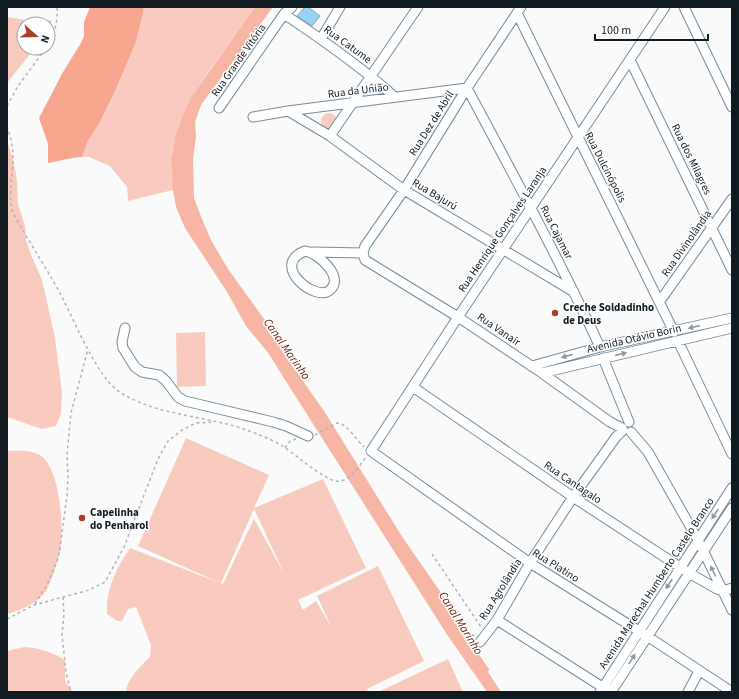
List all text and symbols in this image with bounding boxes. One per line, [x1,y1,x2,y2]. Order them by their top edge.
north arrow [16,16,56,56]
scale bar [595,16,708,42]
street label: Rua Grande Vitória [208,21,269,100]
street label: Rua Catume [321,22,375,67]
text: 100 m [601,22,631,39]
text: N [37,33,53,45]
street label: Rua da União [327,79,389,102]
street label: Rua Dez de Abril [405,88,458,159]
street label: Rua dos Milagres [668,121,715,198]
street label: Rua Dulcinópolis [581,129,630,205]
street label: Rua Henrique Gonçalves Laranja [455,164,550,295]
street label: Rua Bajurú [409,175,460,214]
street label: Rua Cajamar [537,203,577,262]
street label: Rua Divinolândia [658,207,715,280]
place label: Creche Soldadinho de Deus [563,300,654,328]
marker: Creche Soldadinho de Deus [550,308,560,318]
street label: Rua Vanair [474,309,523,349]
water label: Canal Marinho [259,315,314,384]
street label: Avenida Otávio Borin [585,320,683,357]
one-way arrow [688,324,700,330]
one-way arrow [614,350,627,356]
one-way arrow [561,353,573,359]
street label: Rua Cantagalo [541,458,605,507]
street label: Avenida Marechal Humberto Castelo Branco [595,495,718,672]
place label: Capelinha do Penharol [90,505,149,533]
one-way arrow [711,509,719,519]
marker: Capelinha do Penharol [77,513,87,523]
street label: Rua Platino [529,545,582,586]
street label: Rua Agrolândia [476,556,525,623]
one-way arrow [710,565,716,577]
one-way arrow [665,579,673,590]
water label: Canal Marinho [434,588,487,658]
one-way arrow [628,654,636,664]

